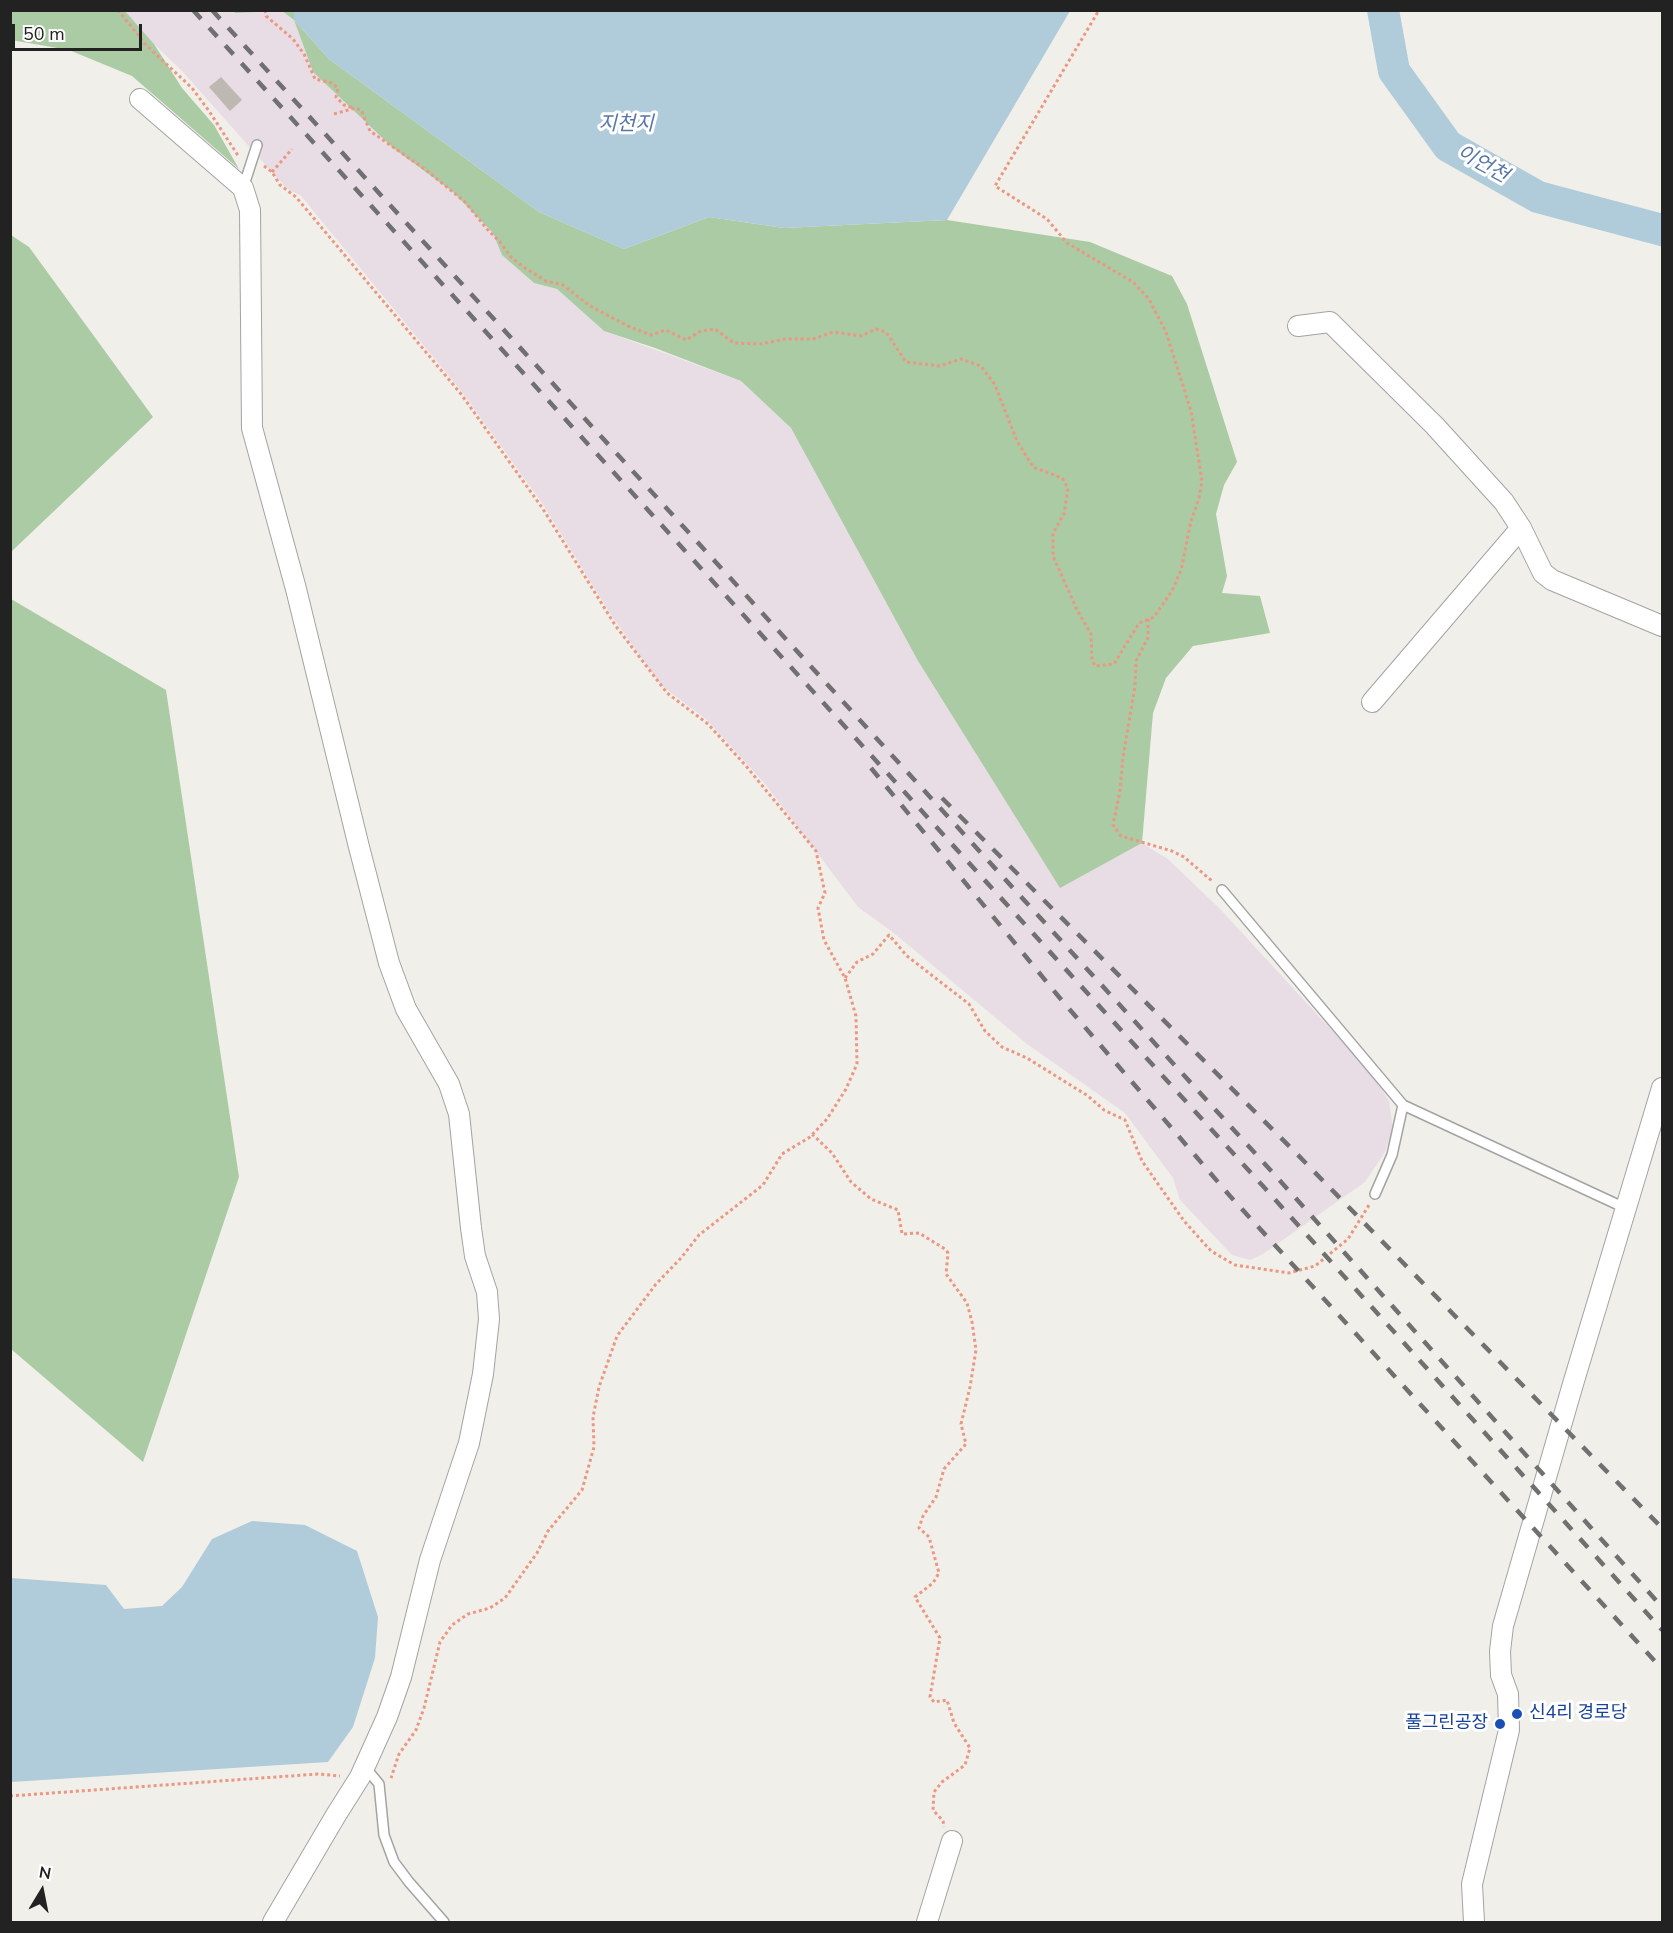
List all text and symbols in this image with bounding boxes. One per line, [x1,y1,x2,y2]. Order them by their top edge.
scale bar [15,12,146,50]
text: 50 m [23,22,65,46]
water label: 지천지 [598,113,654,137]
water label: 이언천 [1452,141,1512,189]
place label: 신4리 경로당 [1529,1703,1627,1725]
marker: 신4리 경로당 [1510,1707,1524,1721]
place label: 풀그린공장 [1405,1713,1488,1735]
marker: 풀그린공장 [1493,1717,1507,1731]
north arrow [12,1861,72,1921]
text: N [37,1861,53,1885]

